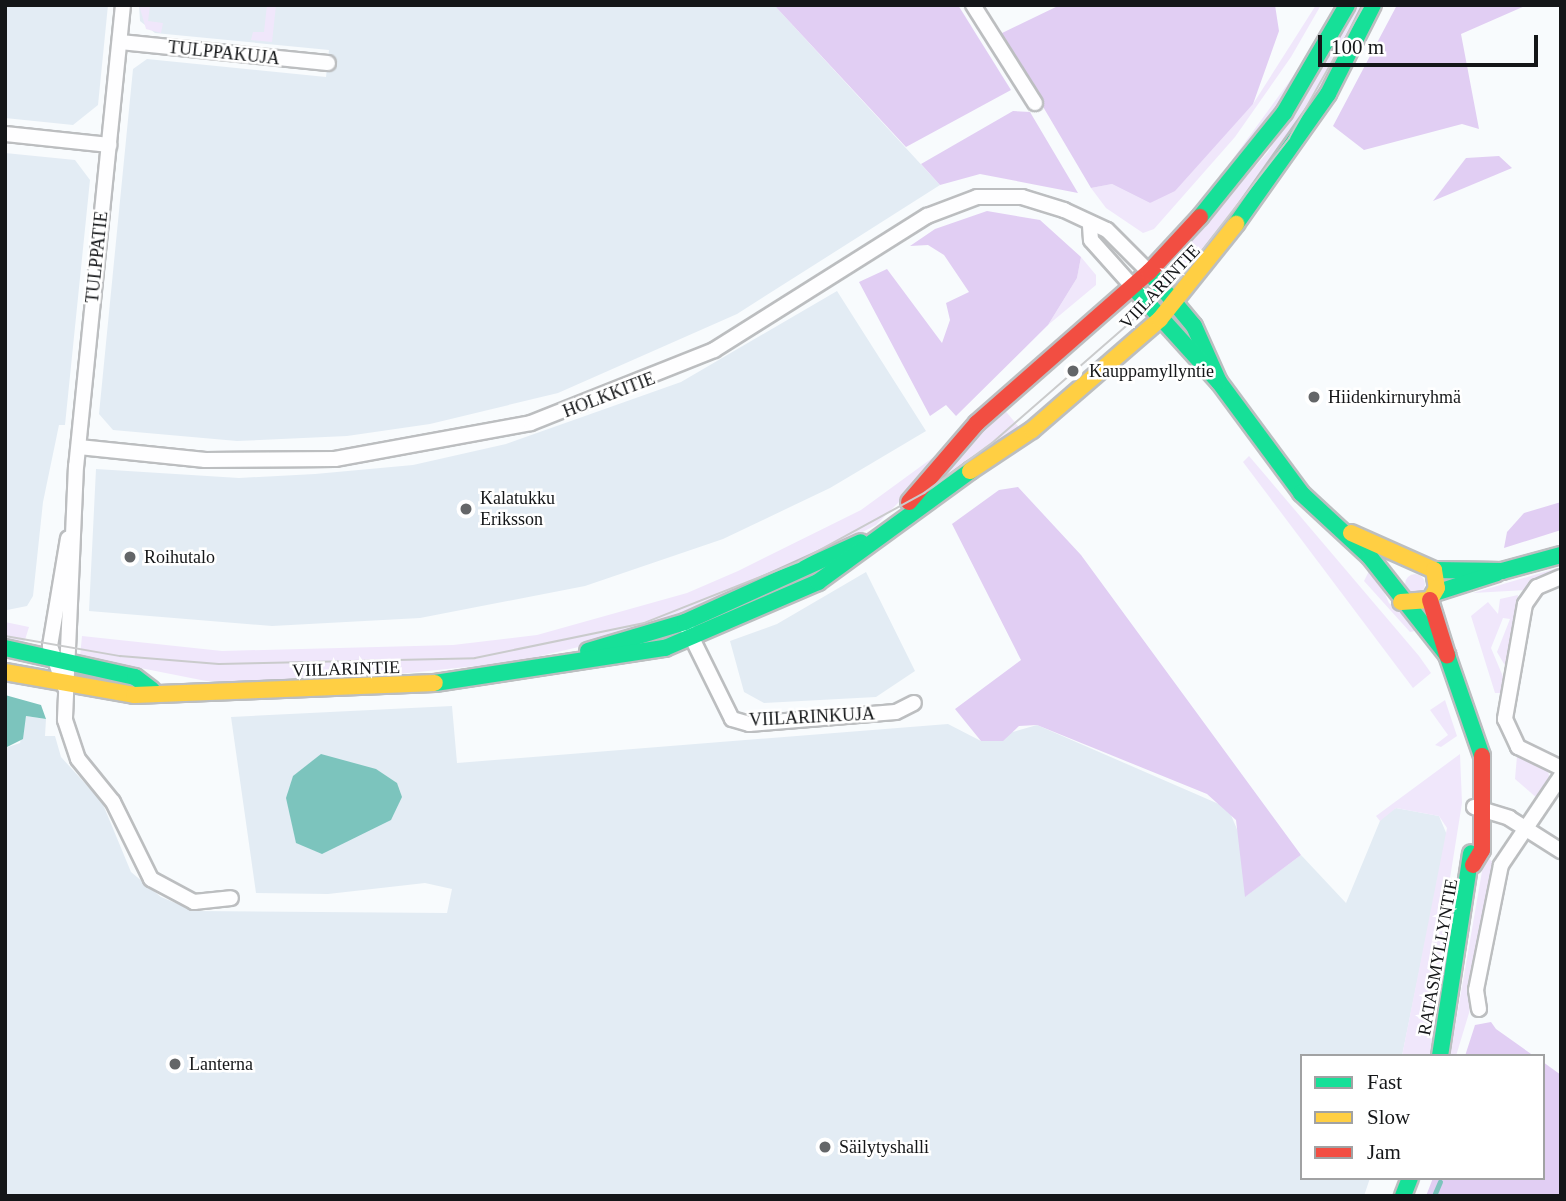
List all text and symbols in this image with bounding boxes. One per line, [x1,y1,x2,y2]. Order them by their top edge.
scale bar [1321,21,1542,65]
text: 100 m [1331,35,1384,59]
street label: TULPPAKUJA [167,36,281,70]
street label: TULPPATIE [81,210,113,304]
street label: VIILARINTIE [1115,240,1205,334]
place label: Kauppamyllyntie [1089,360,1214,382]
marker: Kauppamyllyntie [1063,361,1083,381]
street label: HOLKKITIE [560,368,658,422]
place label: Hiidenkirnuryhmä [1328,386,1461,408]
marker: Hiidenkirnuryhmä [1306,389,1322,405]
place label: Kalatukku Eriksson [480,488,555,530]
marker: Kalatukku Eriksson [458,501,474,517]
place label: Roihutalo [144,546,215,568]
marker: Roihutalo [122,549,138,565]
street label: VIILARINTIE [292,656,400,682]
street label: VIILARINKUJA [749,703,875,731]
street label: RATASMYLLYNTIE [1414,877,1462,1037]
place label: Lanterna [189,1053,253,1075]
legend [1300,1054,1545,1180]
marker: Lanterna [167,1056,183,1072]
text: Fast [1367,1070,1402,1094]
text: Slow [1367,1105,1410,1129]
place label: Säilytyshalli [839,1136,929,1158]
marker: Säilytyshalli [817,1139,833,1155]
text: Jam [1367,1140,1401,1164]

